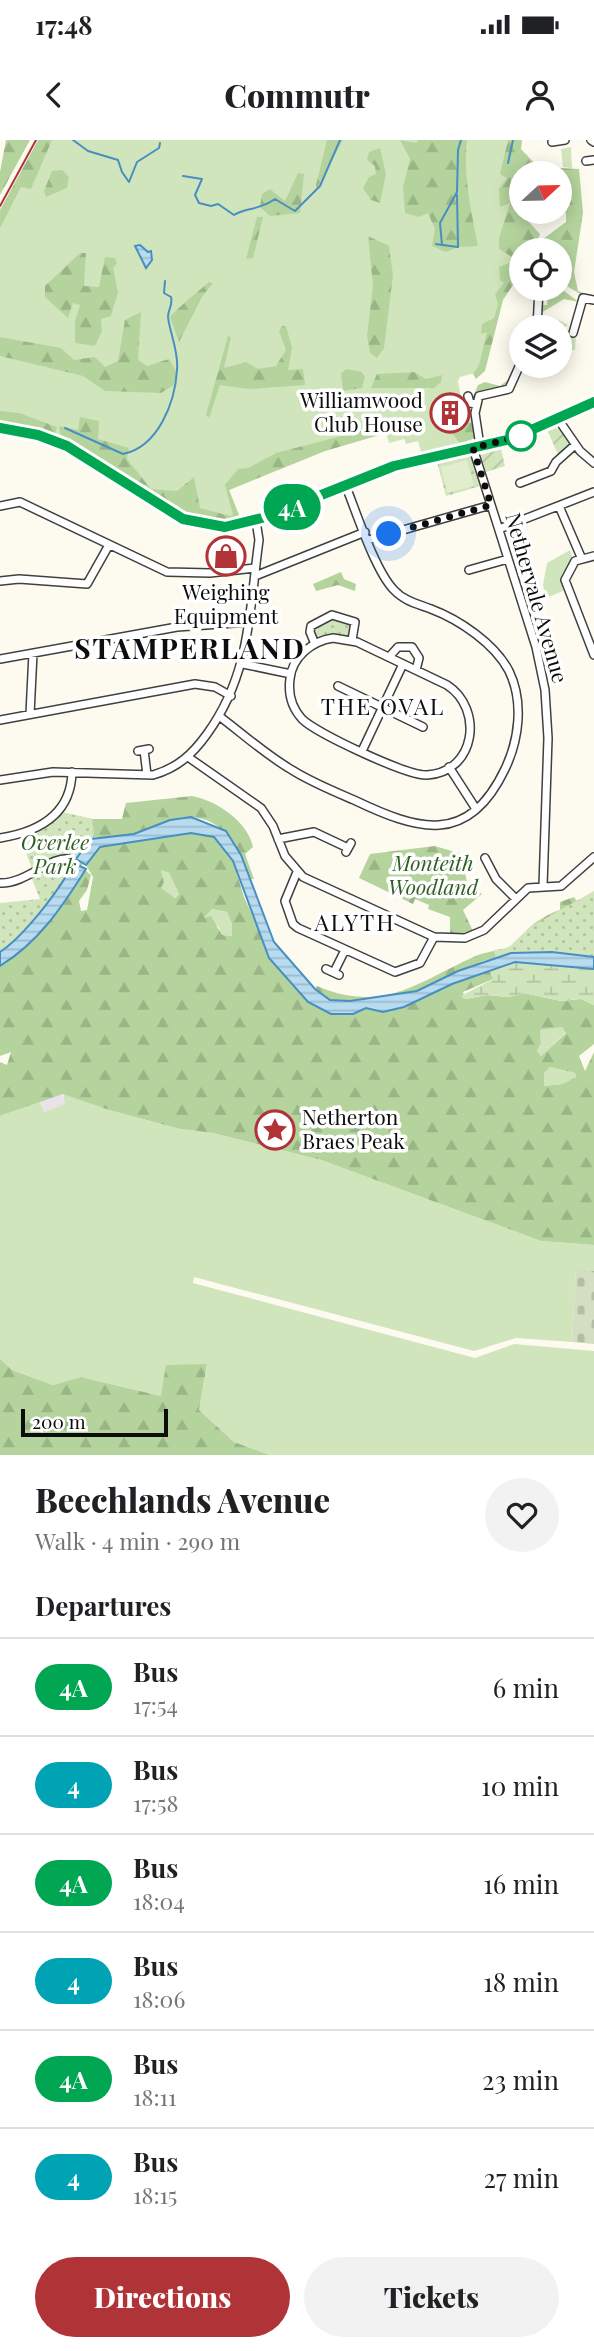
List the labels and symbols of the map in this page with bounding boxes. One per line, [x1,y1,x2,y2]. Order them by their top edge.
north arrow [509,161,572,224]
place label: Williamwood Club House [299,385,423,437]
building icon: Williamwood Club House [429,392,471,434]
unlabelled marker [506,421,536,451]
line badge: 4A [260,484,324,530]
street label: Nethervale Avenue [500,509,576,686]
your location [371,516,406,551]
shop icon: Weighing Equipment [205,535,247,577]
place label: Weighing Equipment [174,577,279,629]
district label: STAMPERLAND [74,629,306,666]
district label: THE OVAL [321,690,445,721]
park label: Overlee Park [21,827,89,879]
park label: Monteith Woodland [388,848,479,900]
district label: ALYTH [313,906,396,937]
place label: Netherton Braes Peak [302,1102,405,1154]
place icon: Netherton Braes Peak [254,1109,296,1151]
scale bar [21,1406,168,1438]

